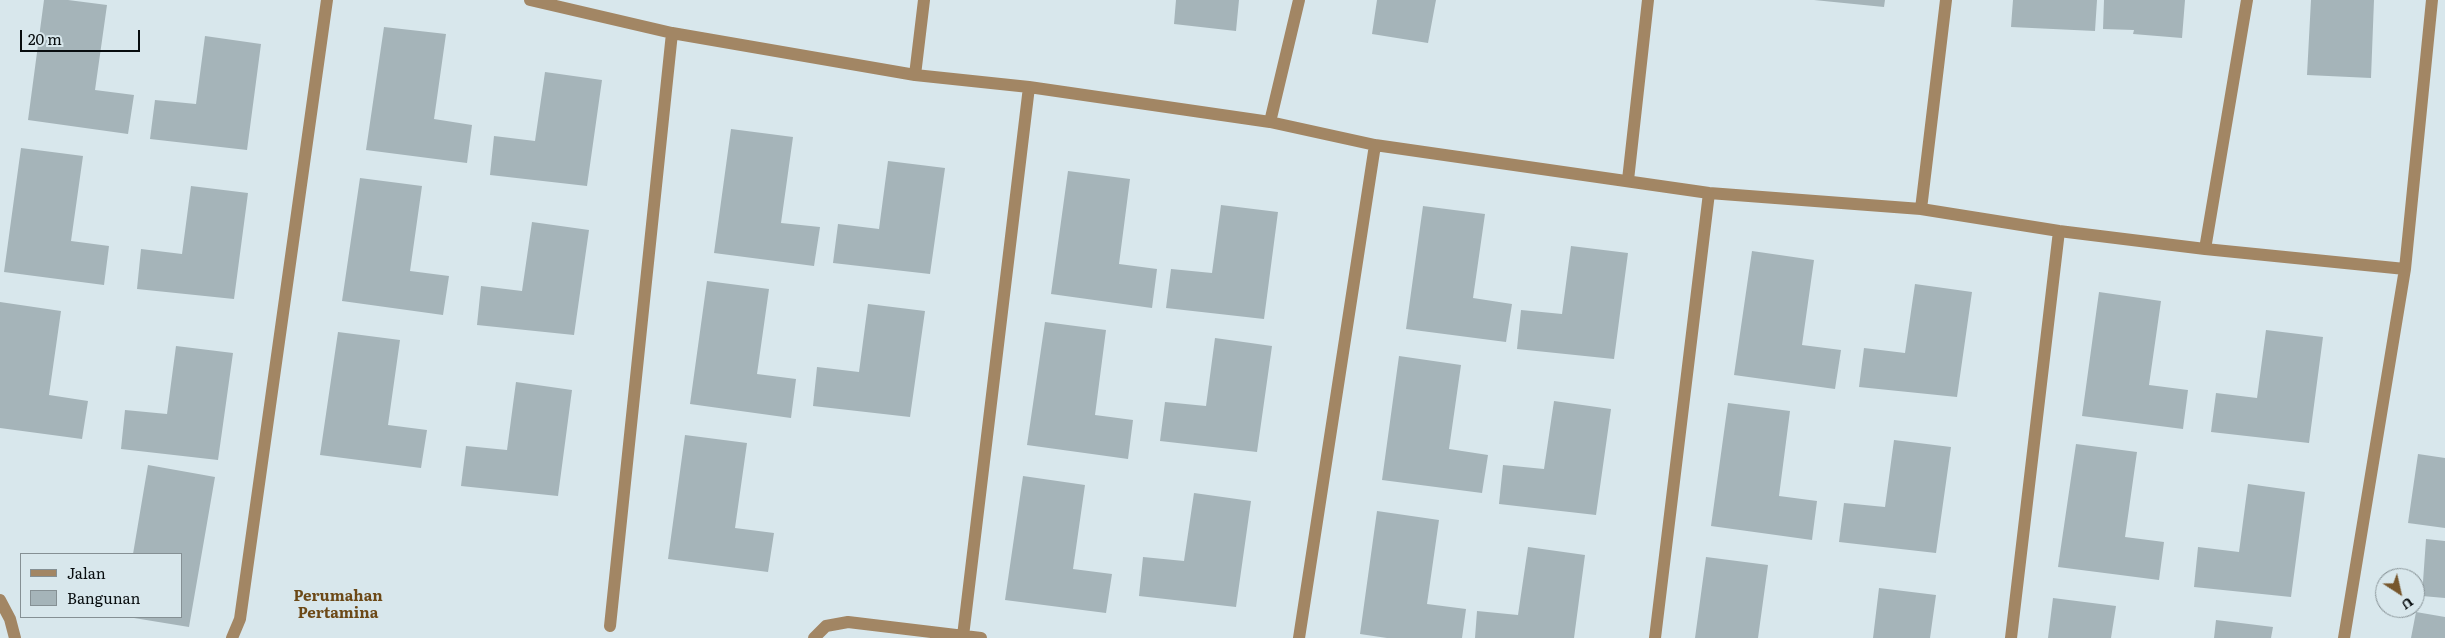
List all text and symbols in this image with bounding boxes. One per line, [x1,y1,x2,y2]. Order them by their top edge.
scale bar [22,20,142,52]
text: 20 m [28,27,62,50]
legend [20,553,182,618]
text: Jalan [67,561,106,584]
north arrow [2375,568,2425,618]
text: Bangunan [67,586,140,609]
district label: Perumahan Pertamina [293,588,383,623]
text: U [2398,593,2418,616]

